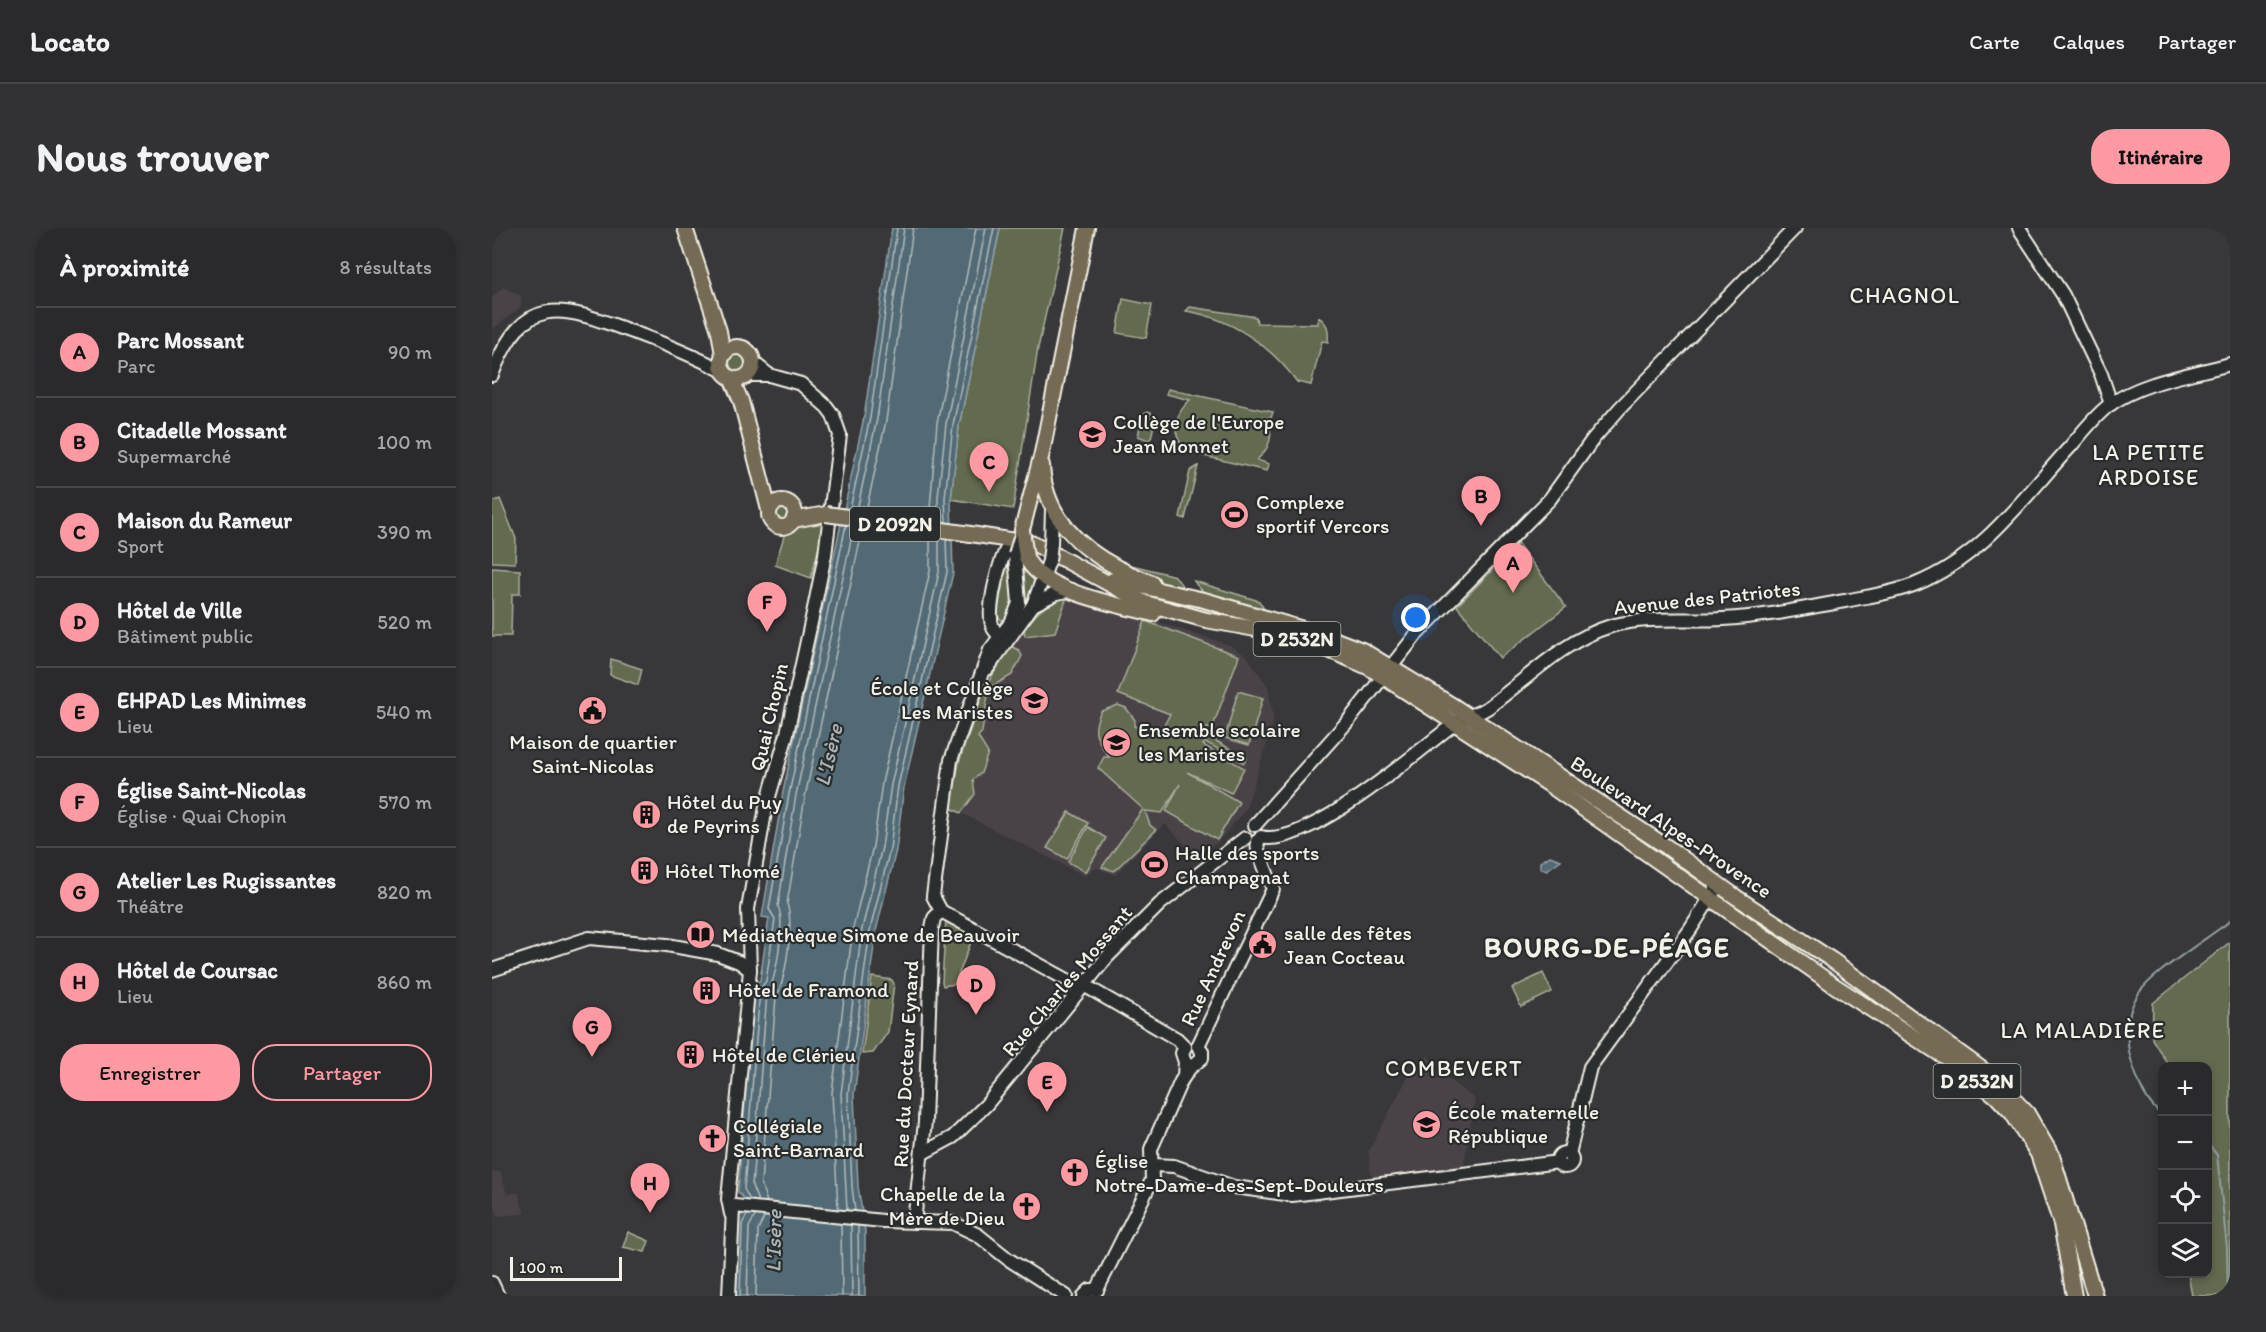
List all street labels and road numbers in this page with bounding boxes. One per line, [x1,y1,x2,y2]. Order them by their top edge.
road number: D 2092N [850,507,940,541]
street label: Avenue des Patriotes [1612,575,1802,620]
road number: D 2532N [1254,622,1340,656]
street label: Quai Chopin [744,660,793,773]
street label: Boulevard Alpes-Provence [1566,750,1777,903]
street label: Rue Charles Mossant [996,900,1137,1061]
street label: Rue Andrevon [1175,906,1250,1030]
street label: Rue du Docteur Eynard [888,960,923,1168]
road number: D 2532N [1934,1064,2020,1098]

